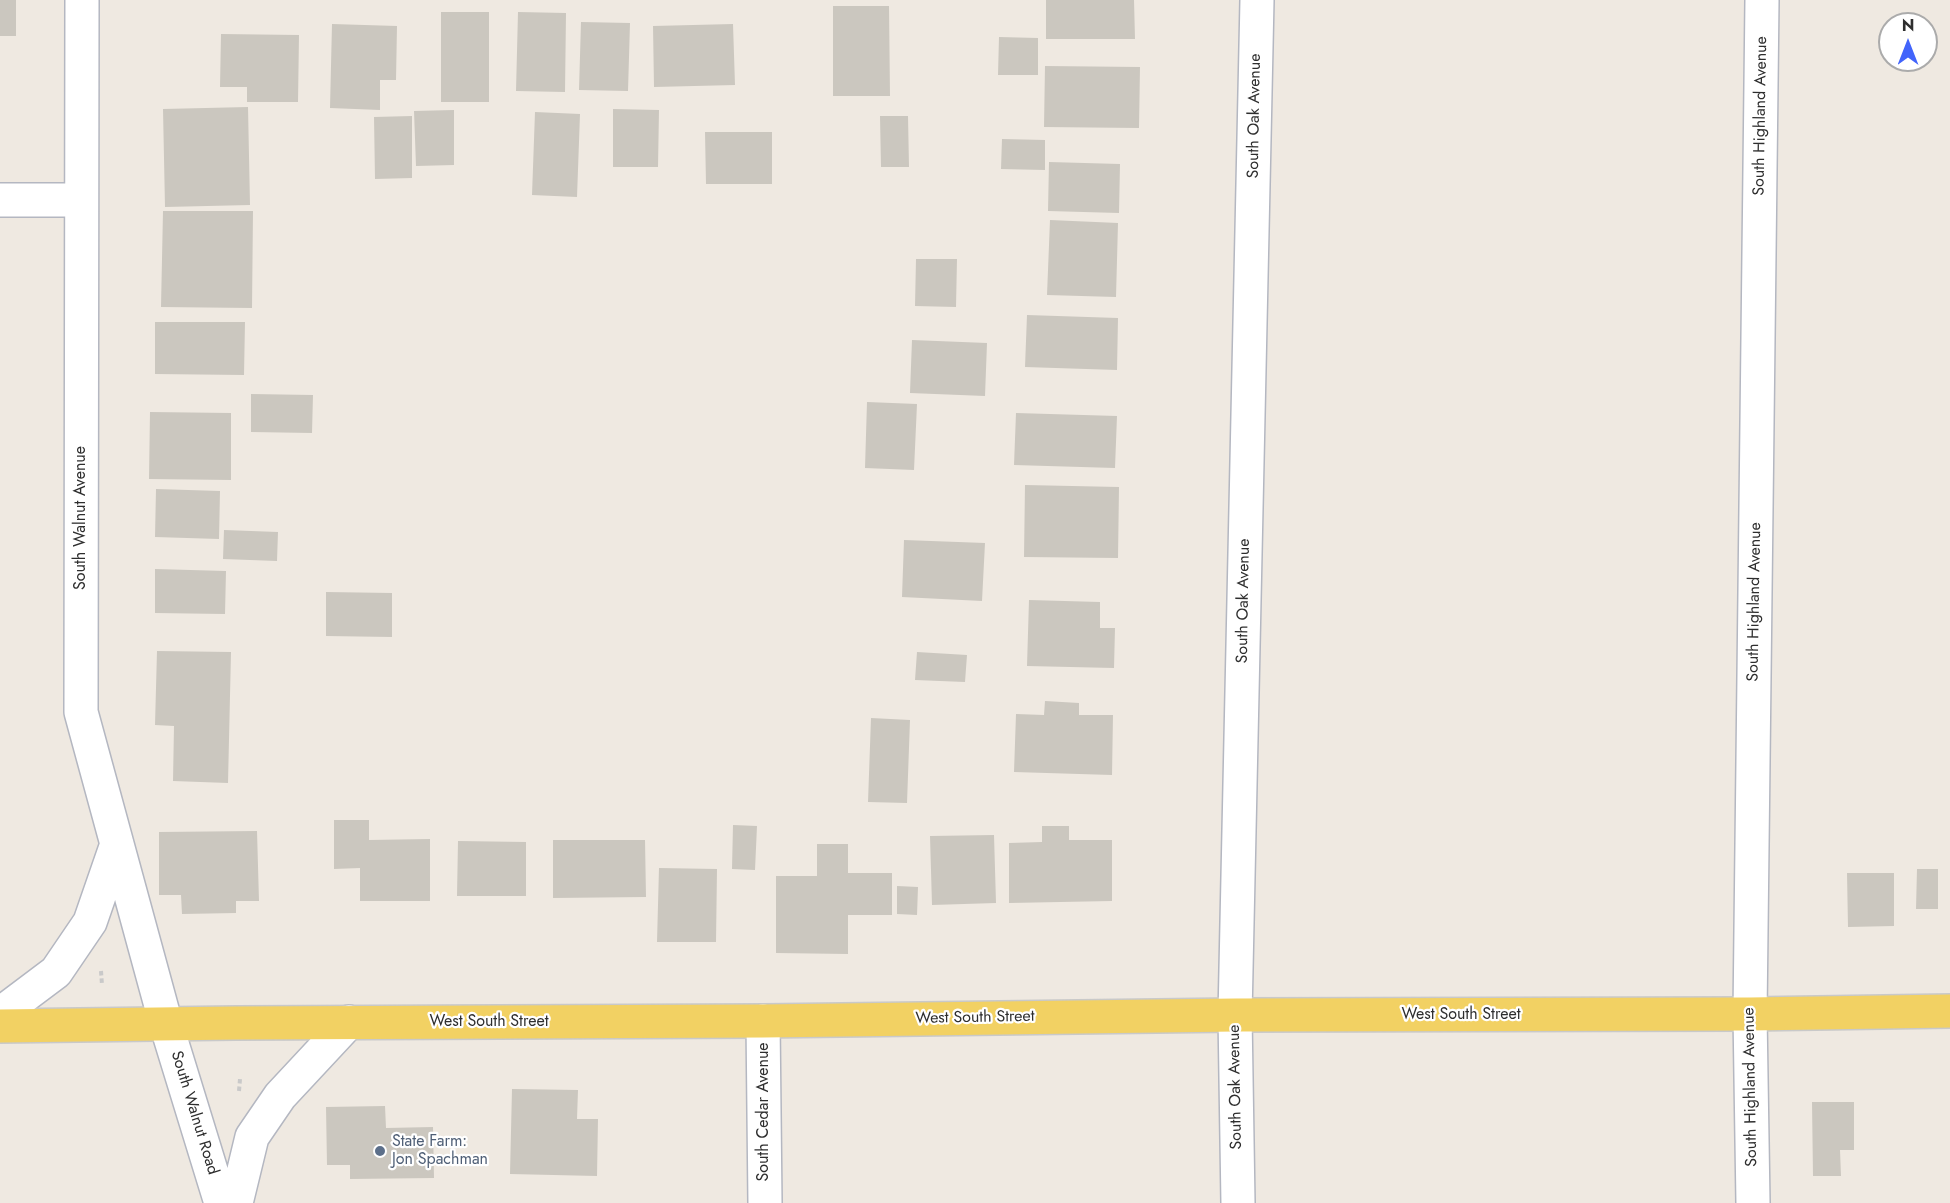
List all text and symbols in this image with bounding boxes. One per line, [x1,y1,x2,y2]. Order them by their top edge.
north arrow [1878,12,1938,72]
text: N [1902,14,1914,37]
street label: South Highland Avenue [1750,36,1772,196]
street label: South Oak Avenue [1244,53,1266,179]
street label: South Walnut Avenue [71,446,91,590]
street label: South Highland Avenue [1744,522,1766,682]
street label: South Oak Avenue [1233,538,1255,664]
street label: West South Street [1401,1005,1521,1025]
street label: West South Street [915,1007,1035,1029]
street label: South Highland Avenue [1740,1007,1762,1167]
street label: West South Street [429,1012,549,1032]
street label: South Oak Avenue [1225,1024,1247,1150]
street label: South Cedar Avenue [754,1042,774,1182]
street label: South Walnut Road [166,1049,222,1177]
place label: State Farm: Jon Spachman [392,1132,488,1170]
marker: State Farm: Jon Spachman [373,1144,387,1158]

